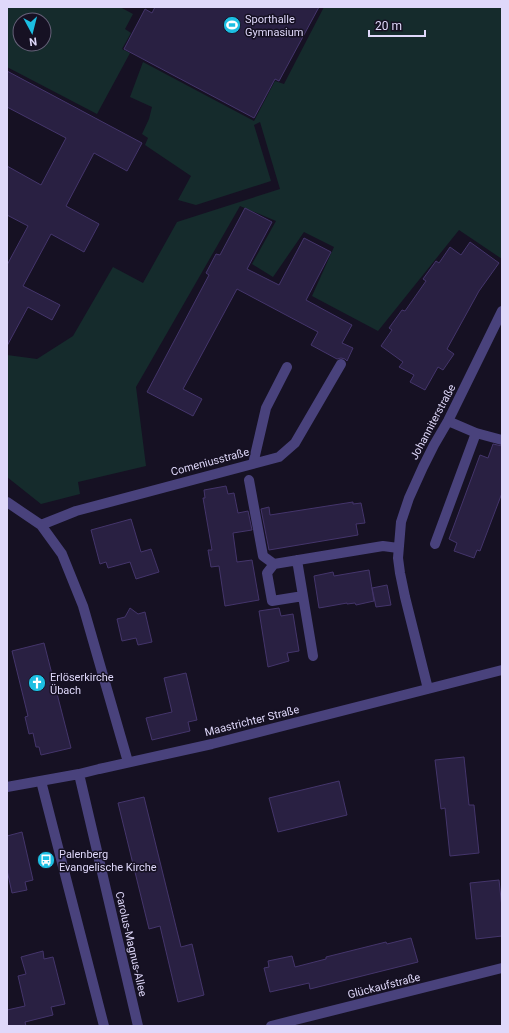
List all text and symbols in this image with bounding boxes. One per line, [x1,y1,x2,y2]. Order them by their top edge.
north arrow [12,12,52,52]
scale bar [369,12,425,38]
place label: Sporthalle Gymnasium [245,13,303,39]
sports icon: Sporthalle Gymnasium [222,15,242,35]
text: 20 m [375,19,402,33]
text: N [28,35,38,48]
street label: Johanniterstraße [408,382,458,462]
street label: Comeniusstraße [169,445,251,479]
place label: Erlöserkirche Übach [50,671,114,697]
church icon: Erlöserkirche Übach [27,673,47,693]
street label: Maastrichter Straße [203,703,301,739]
place label: Palenberg Evangelische Kirche [59,848,157,874]
bus stop icon: Palenberg Evangelische Kirche [36,850,56,870]
street label: Carolus-Magnus-Allee [113,890,149,998]
street label: Glückaufstraße [346,971,422,1001]

